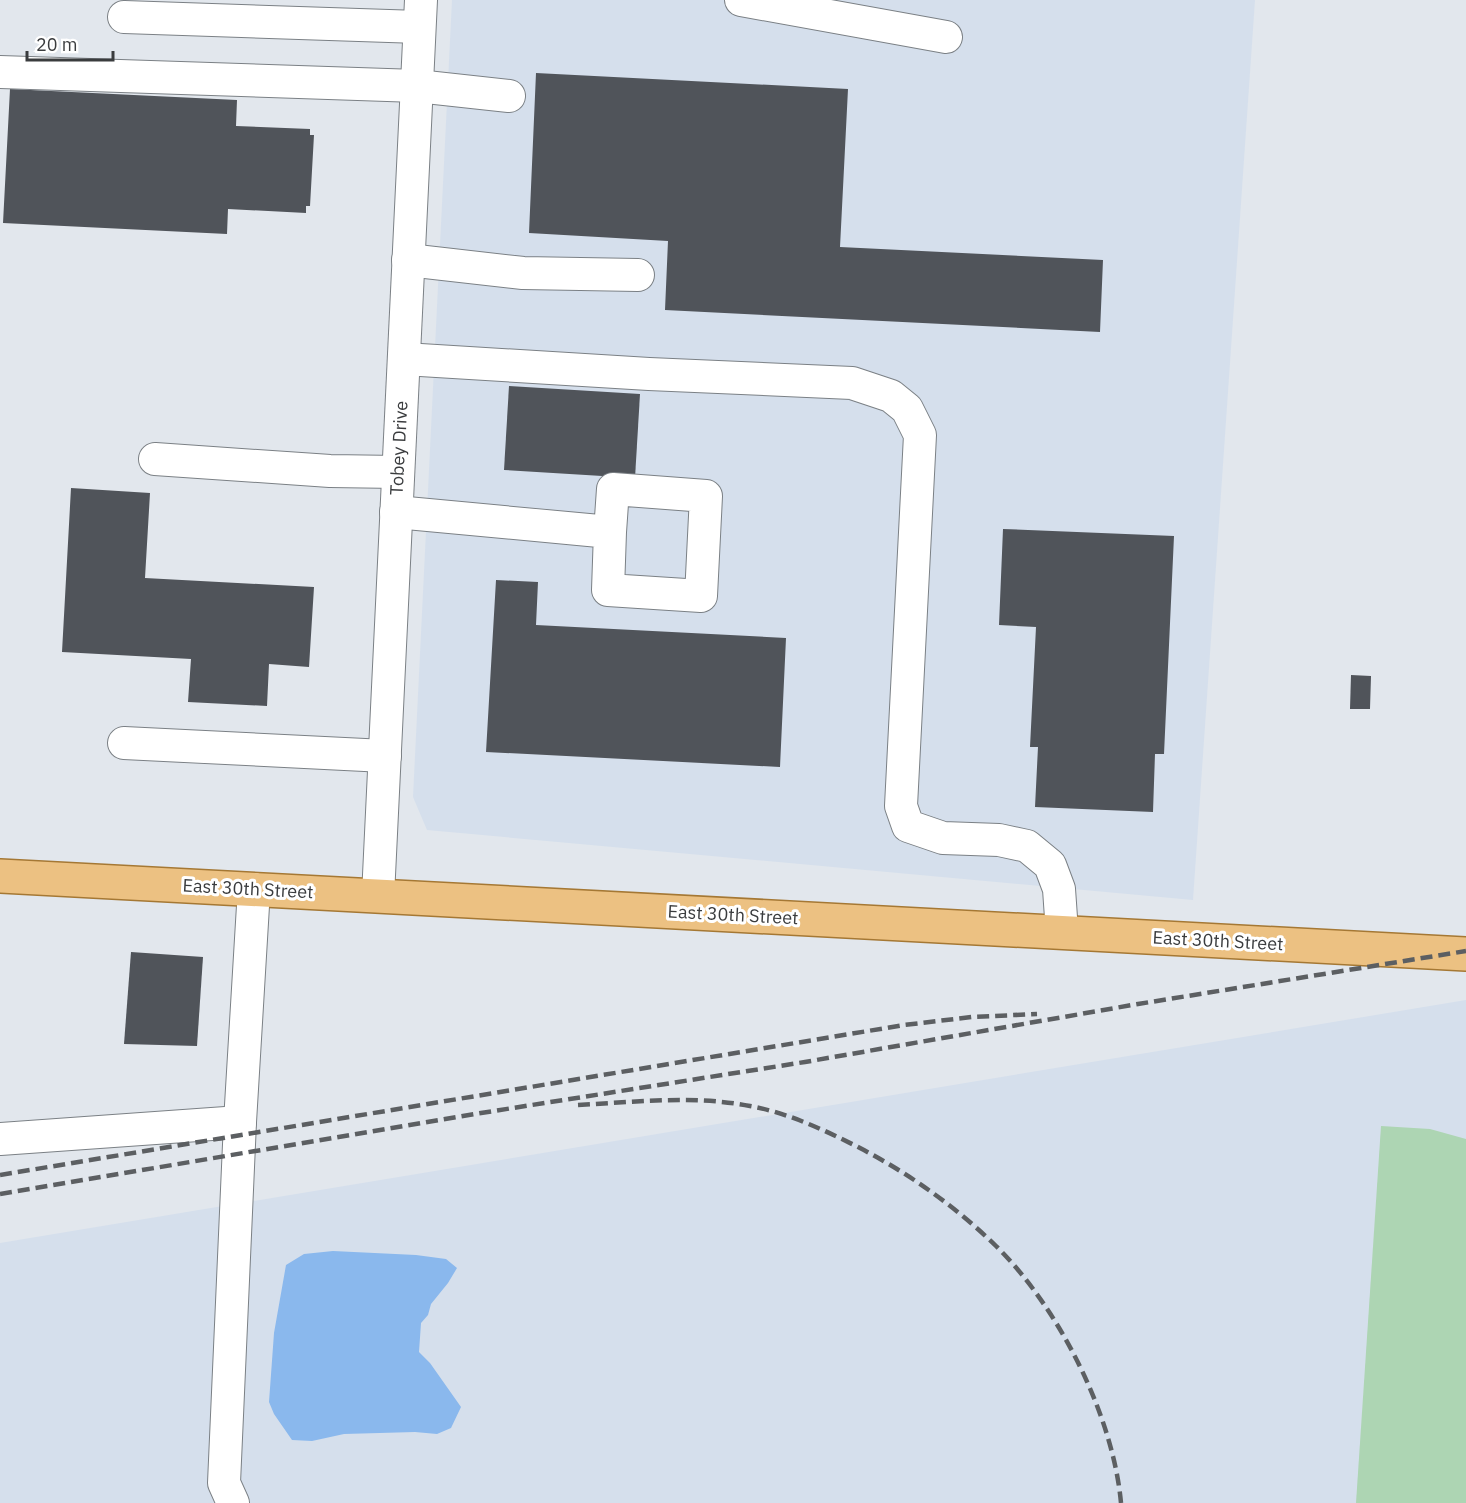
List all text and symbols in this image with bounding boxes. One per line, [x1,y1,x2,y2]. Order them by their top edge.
scale bar [27,24,112,62]
text: 20 m [36,33,78,56]
street label: Tobey Drive [385,400,412,496]
street label: East 30th Street [182,874,314,903]
street label: East 30th Street [667,900,799,929]
street label: East 30th Street [1152,926,1284,955]

